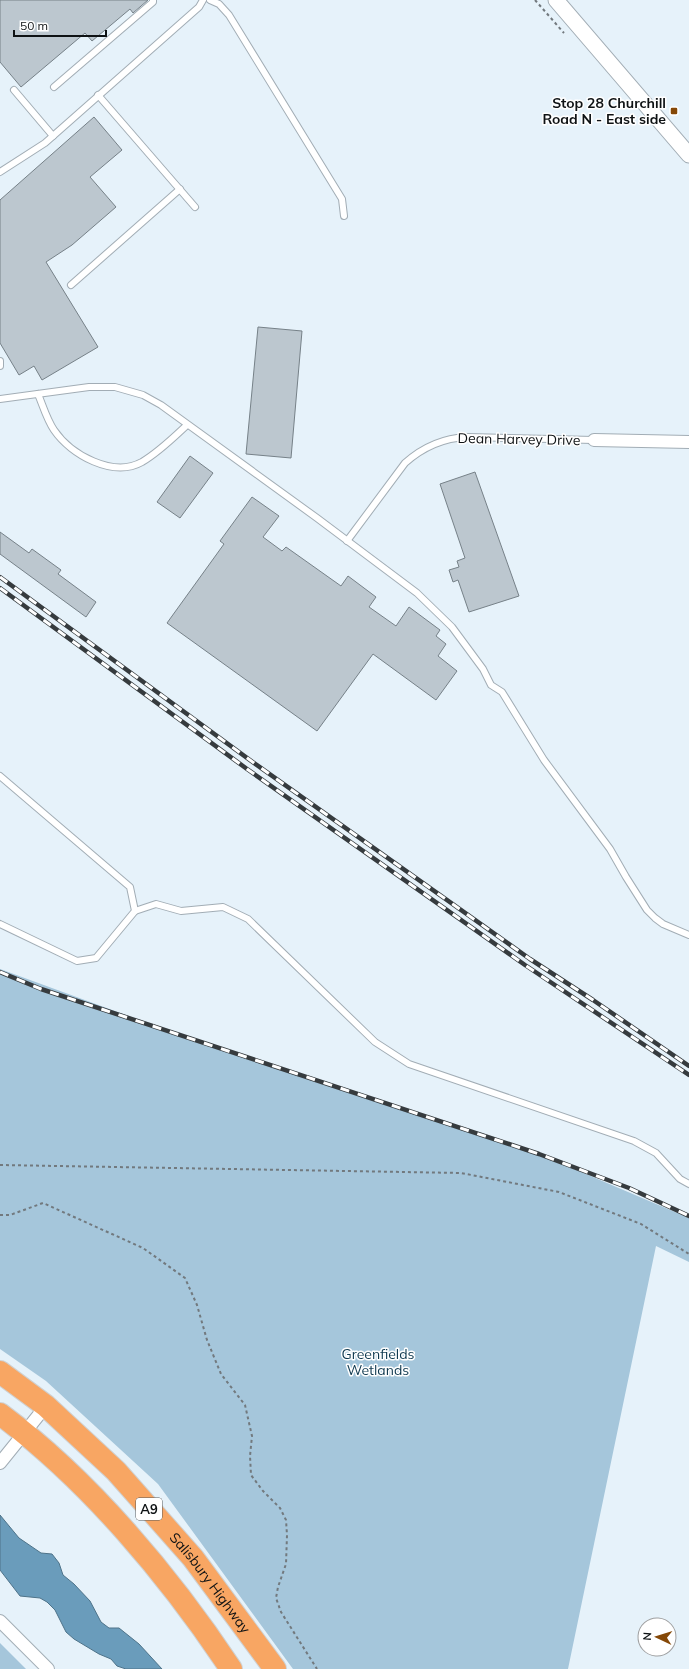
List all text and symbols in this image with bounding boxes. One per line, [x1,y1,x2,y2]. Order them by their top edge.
scale bar [14,12,106,38]
text: 50 m [20,18,48,33]
place label: Stop 28 Churchill Road N - East side [542,94,666,128]
marker: Stop 28 Churchill Road N - East side [669,106,679,116]
street label: Dean Harvey Drive [457,429,581,449]
park label: Greenfields Wetlands [342,1345,415,1379]
road number: A9 [136,1498,162,1520]
street label: Salisbury Highway [166,1529,255,1637]
north arrow [637,1617,677,1657]
text: N [640,1632,654,1641]

